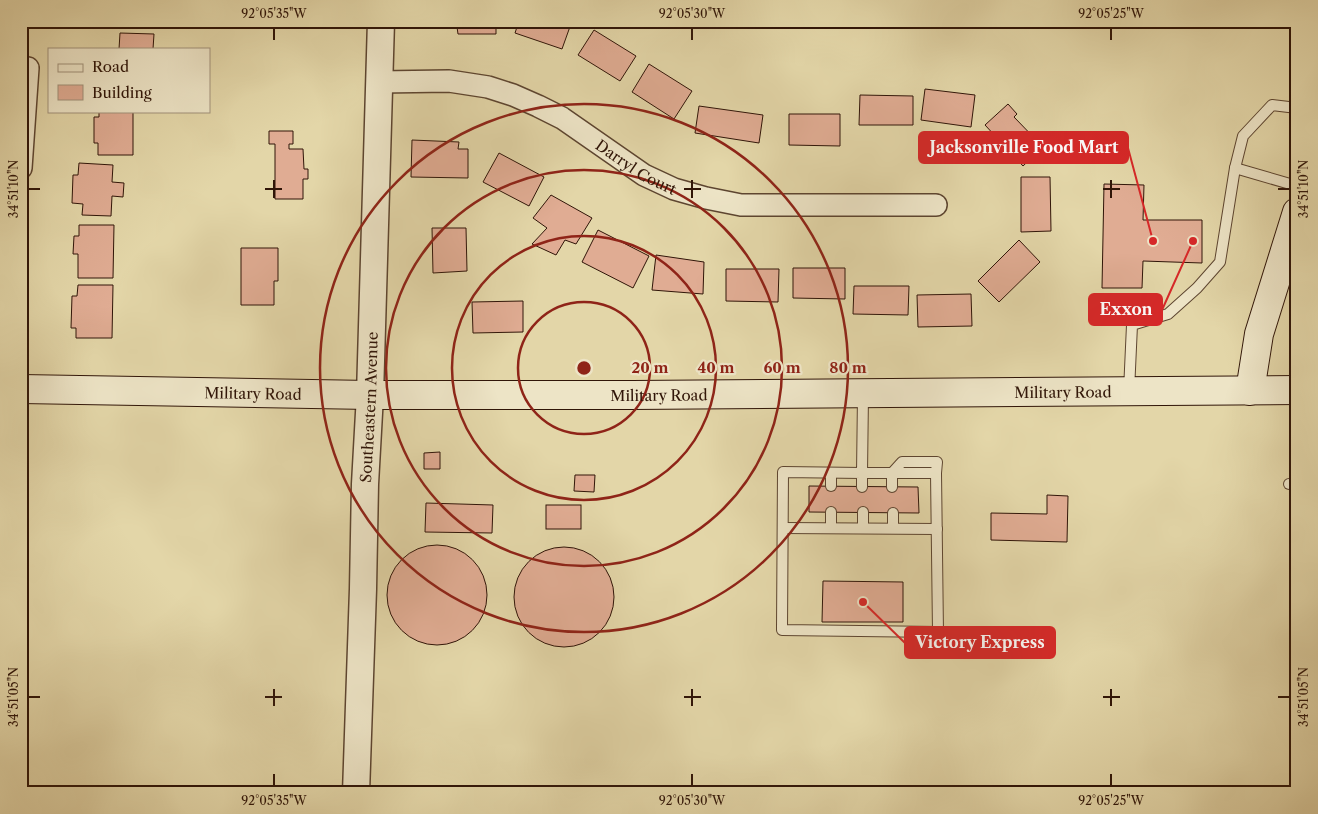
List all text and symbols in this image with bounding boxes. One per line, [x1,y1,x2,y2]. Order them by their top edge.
text: 92°05'35"W [241,6,308,21]
text: 92°05'30"W [659,6,726,21]
text: 92°05'25"W [1078,6,1145,21]
legend [48,48,210,112]
text: Road [92,57,129,76]
text: Building [92,83,152,102]
callout: Jacksonville Food Mart [919,132,1128,163]
street label: Darryl Court [592,135,680,199]
text: Jacksonville Food Mart [927,137,1119,157]
text: 34°51'10"N [6,160,21,218]
text: 34°51'10"N [1296,160,1311,218]
callout: Exxon [1089,294,1162,325]
text: Exxon [1099,299,1153,319]
street label: Southeastern Avenue [356,331,381,483]
text: 20 m [631,358,669,377]
text: 40 m [697,358,735,377]
text: 60 m [763,358,801,377]
text: 80 m [829,358,867,377]
centre of rings [575,359,593,377]
street label: Military Road [1014,382,1112,402]
street label: Military Road [204,383,302,403]
street label: Military Road [610,385,708,405]
callout: Victory Express [905,627,1055,658]
text: Victory Express [914,632,1045,652]
text: 34°51'05"N [6,667,21,727]
text: 34°51'05"N [1296,667,1311,727]
text: 92°05'35"W [241,793,308,808]
text: 92°05'30"W [659,793,726,808]
text: 92°05'25"W [1078,793,1145,808]

